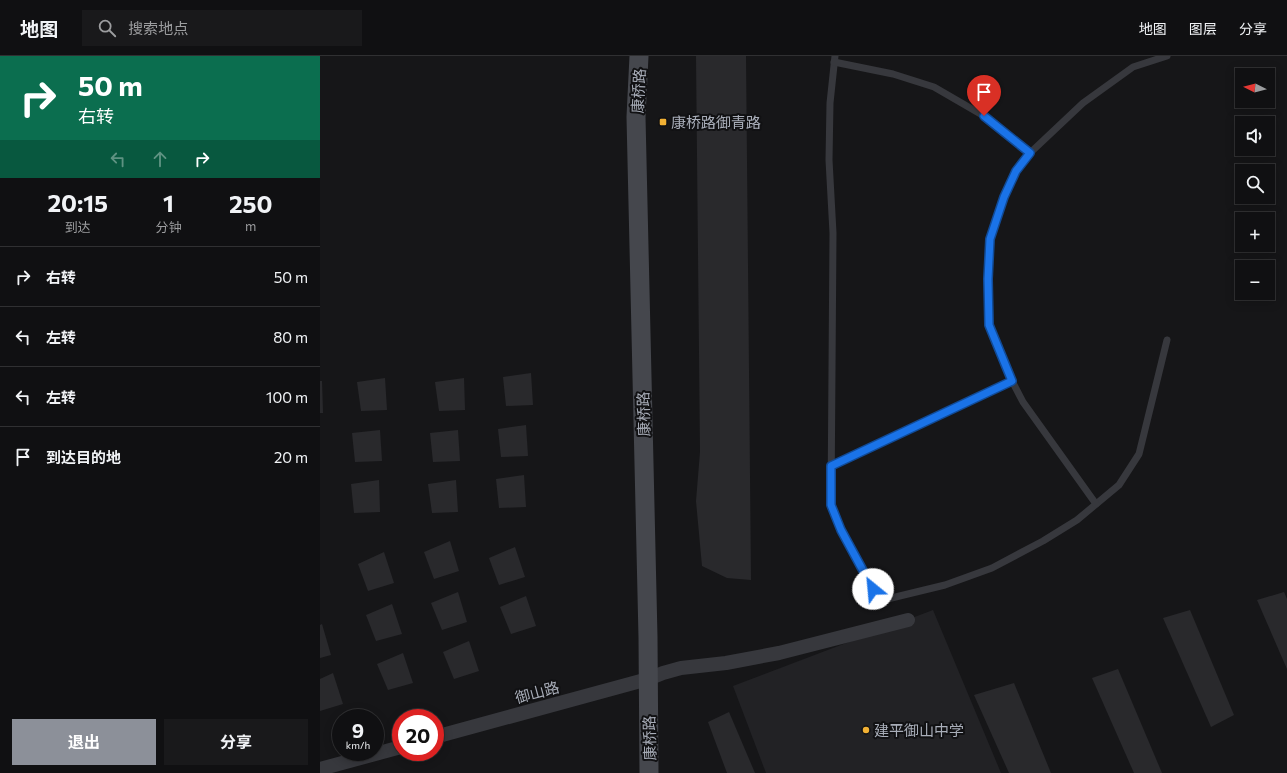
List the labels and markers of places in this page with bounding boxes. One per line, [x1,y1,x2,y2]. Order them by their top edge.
pin [967,75,1001,116]
place label: 康桥路御青路 [671,113,761,131]
marker: 康桥路御青路 [658,117,668,127]
place label: 建平御山中学 [874,721,964,739]
marker: 建平御山中学 [861,725,871,735]

